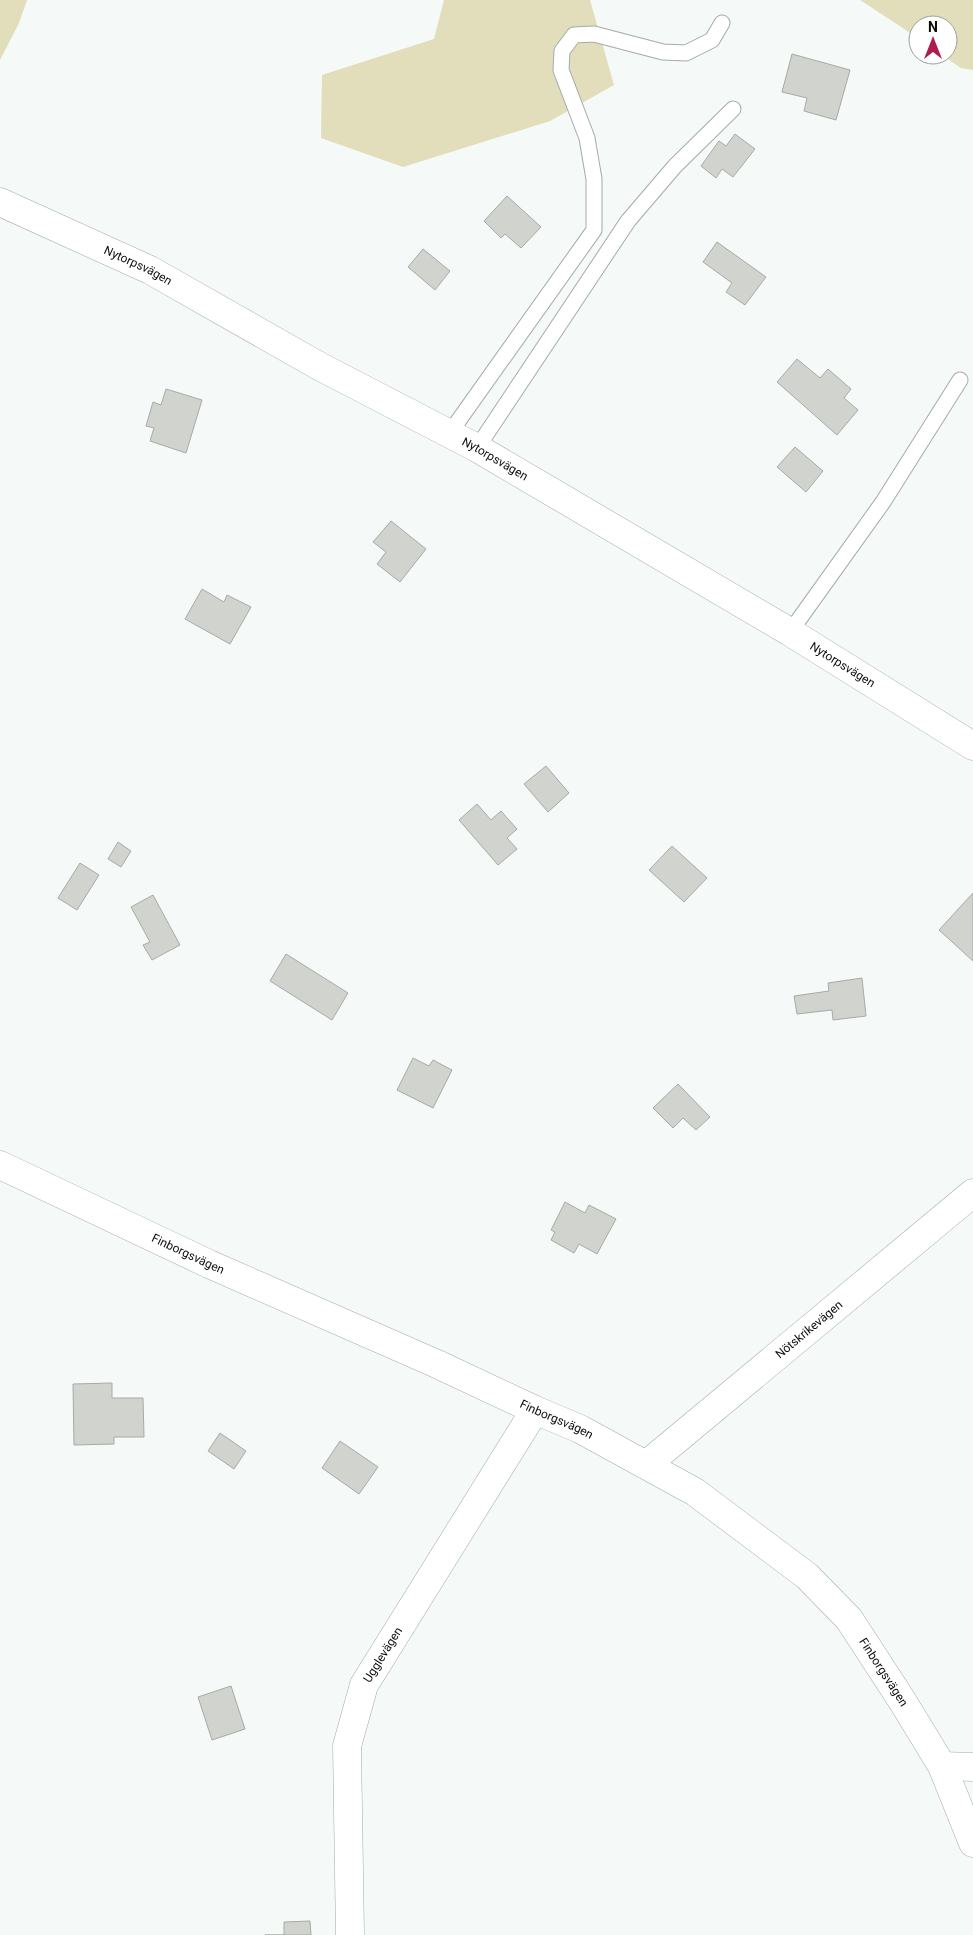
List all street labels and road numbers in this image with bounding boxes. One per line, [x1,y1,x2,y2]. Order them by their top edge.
street label: Nytorpsvägen [102,243,175,288]
street label: Nytorpsvägen [460,434,530,483]
street label: Nytorpsvägen [807,639,878,690]
street label: Finborgsvägen [149,1231,227,1277]
street label: Nötskrikevägen [773,1298,845,1361]
street label: Finborgsvägen [518,1397,596,1442]
street label: Ugglevägen [360,1624,405,1685]
street label: Finborgsvägen [856,1635,911,1709]

